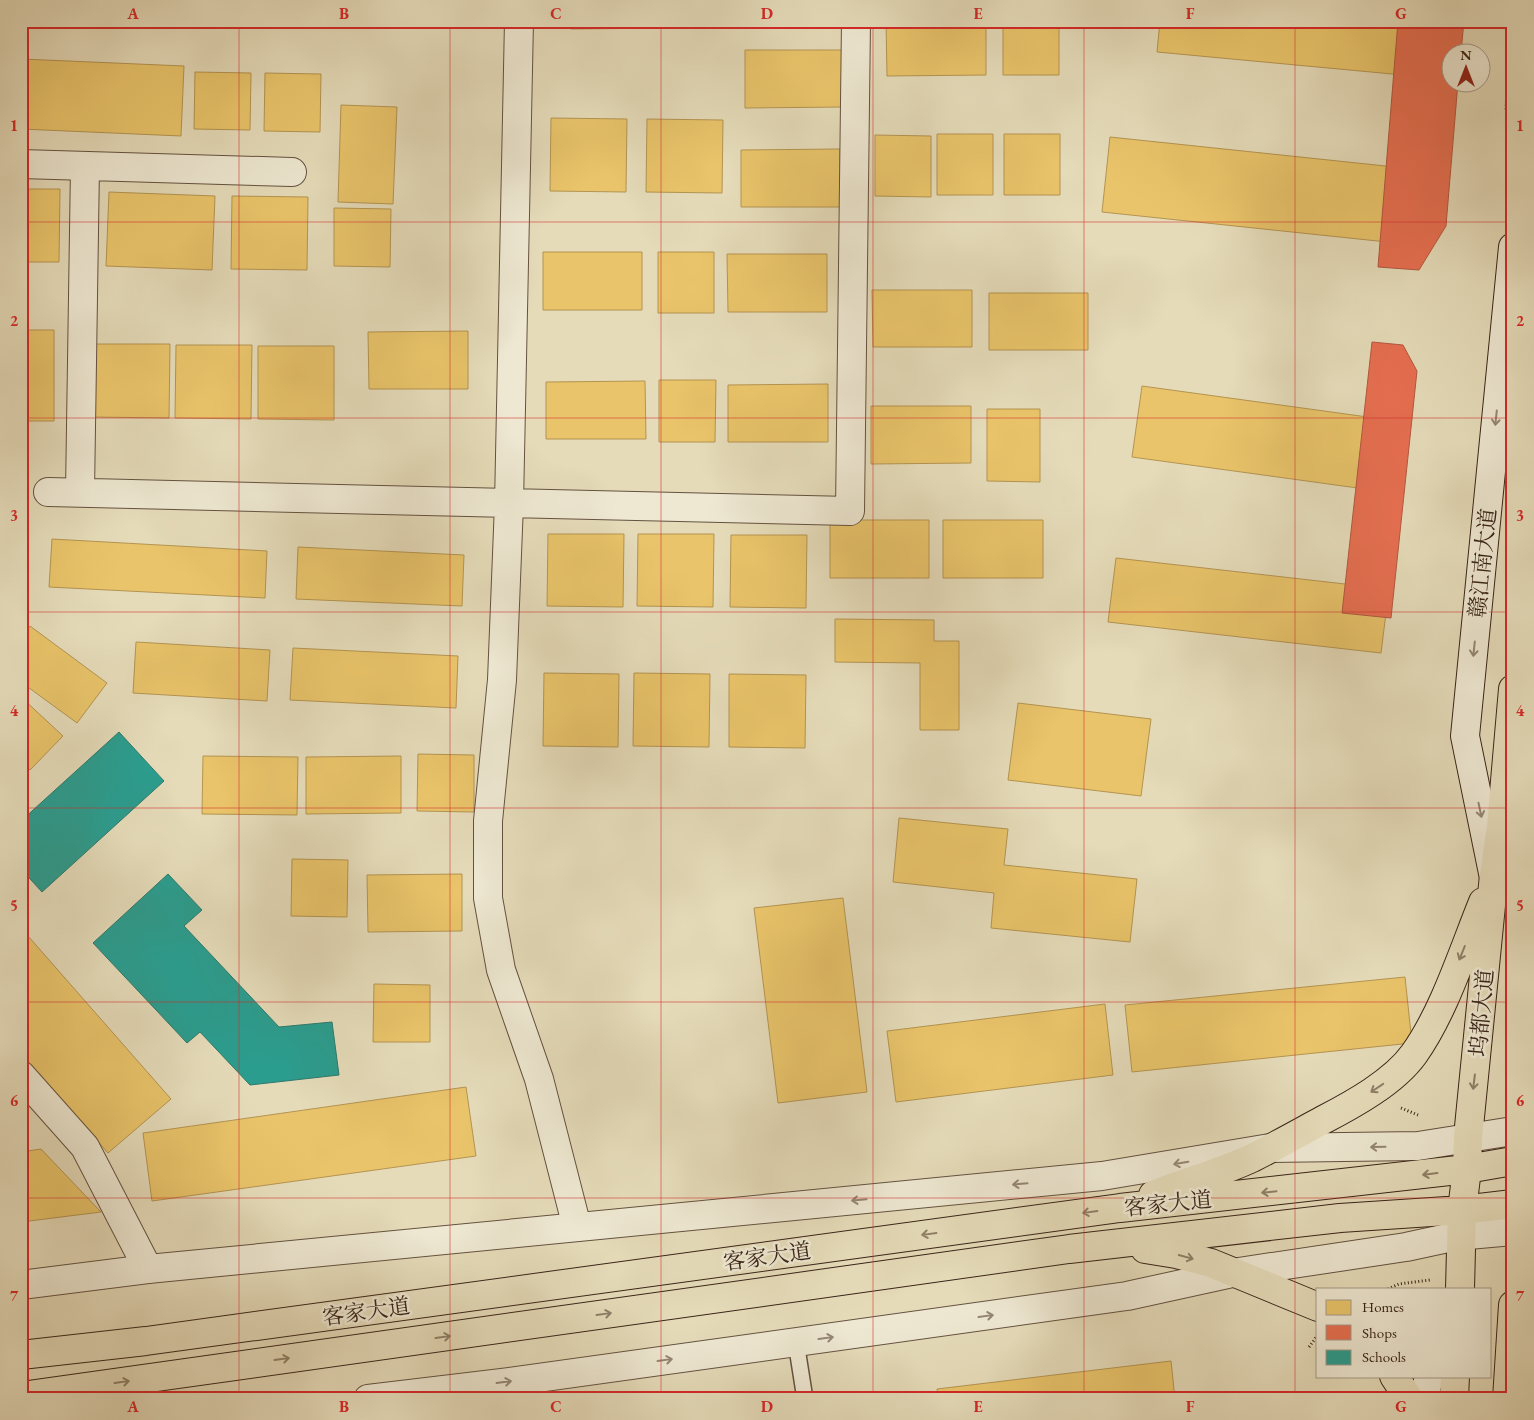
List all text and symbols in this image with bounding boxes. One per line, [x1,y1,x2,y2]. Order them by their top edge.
text: A [126,3,139,24]
text: B [339,3,349,24]
text: C [550,3,562,24]
text: D [761,3,773,24]
text: E [973,3,983,24]
text: F [1186,3,1195,24]
text: G [1395,3,1407,24]
north arrow [1442,42,1492,92]
text: N [1460,46,1472,64]
text: 1 [10,115,18,136]
text: 1 [1516,115,1524,136]
text: 2 [10,310,19,331]
text: 2 [1516,310,1525,331]
one-way arrow [1491,410,1501,426]
text: 3 [10,505,18,526]
text: 3 [1516,505,1524,526]
street label: 赣江南大道 [1462,507,1503,619]
one-way arrow [1469,641,1478,657]
text: 4 [10,700,19,721]
text: 4 [1516,700,1525,721]
one-way arrow [1476,801,1485,817]
text: 5 [10,895,18,916]
text: 5 [1516,895,1524,916]
one-way arrow [1457,945,1466,960]
street label: 坞都大道 [1463,968,1500,1058]
one-way arrow [1469,1074,1479,1090]
one-way arrow [1370,1082,1384,1093]
text: 6 [10,1090,19,1111]
text: 6 [1516,1090,1525,1111]
one-way arrow [1370,1142,1386,1151]
one-way arrow [1174,1158,1190,1168]
one-way arrow [1422,1169,1438,1179]
one-way arrow [1013,1179,1029,1189]
street label: 客家大道 [1123,1184,1213,1223]
one-way arrow [1261,1187,1277,1197]
one-way arrow [851,1195,867,1205]
one-way arrow [1082,1207,1098,1217]
one-way arrow [921,1229,937,1239]
street label: 客家大道 [721,1236,813,1277]
one-way arrow [1178,1252,1194,1262]
text: 7 [10,1285,19,1306]
text: 7 [1516,1285,1525,1306]
legend [1316,1288,1492,1378]
street label: 客家大道 [320,1291,412,1332]
text: Homes [1362,1297,1404,1316]
one-way arrow [596,1309,612,1319]
one-way arrow [978,1310,994,1320]
text: Shops [1362,1323,1397,1342]
one-way arrow [435,1331,451,1341]
one-way arrow [817,1333,833,1343]
text: Schools [1362,1347,1406,1366]
one-way arrow [274,1354,290,1364]
one-way arrow [656,1355,672,1365]
one-way arrow [113,1377,129,1387]
one-way arrow [495,1377,511,1387]
text: A [126,1396,139,1417]
text: B [339,1396,349,1417]
text: C [550,1396,562,1417]
text: D [761,1396,773,1417]
text: E [973,1396,983,1417]
text: F [1186,1396,1195,1417]
text: G [1395,1396,1407,1417]

